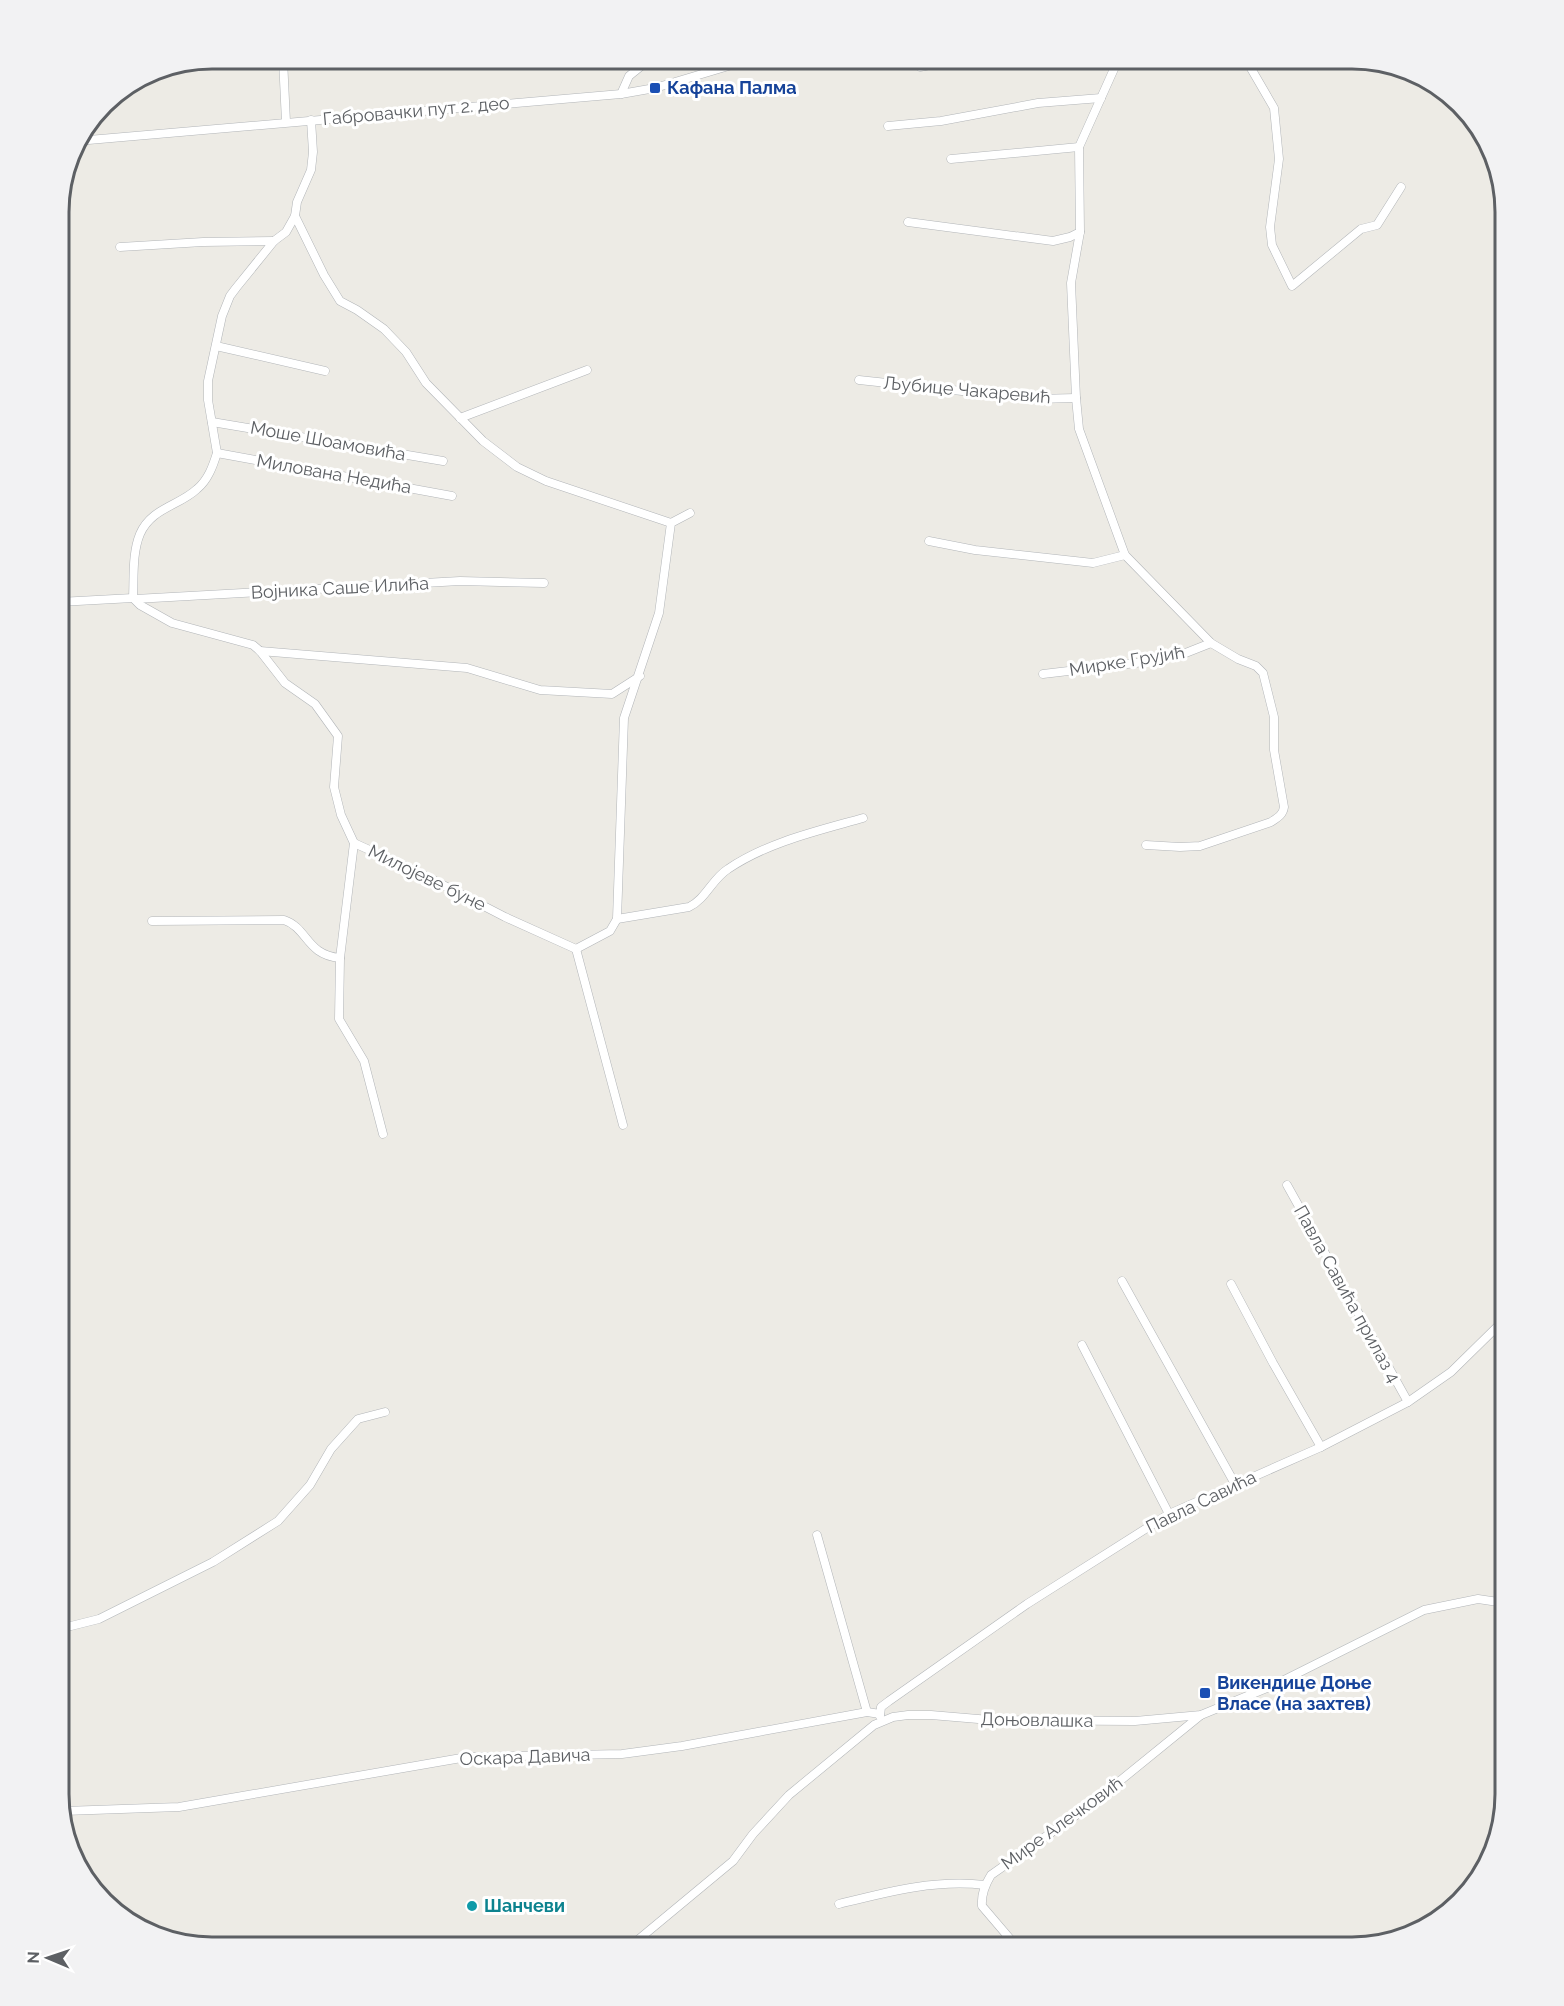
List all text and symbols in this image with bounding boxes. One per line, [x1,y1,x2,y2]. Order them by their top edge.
place label: Кафана Палма [667,77,797,98]
marker: Кафана Палма [648,81,662,95]
street label: Габровачки пут 2. део [322,92,511,129]
street label: Љубице Чакаревић [882,372,1052,407]
street label: Моше Шоамовића [249,416,407,465]
street label: Милована Недића [255,450,413,497]
street label: Војника Саше Илића [250,572,430,603]
street label: Мирке Грујић [1068,641,1186,680]
street label: Милојеве буне [365,840,490,915]
street label: Павла Савића прилаз 4 [1290,1202,1405,1386]
street label: Павла Савића [1142,1466,1259,1537]
place label: Викендице Доње Власе (на захтев) [1217,1672,1372,1714]
marker: Викендице Доње Власе (на захтев) [1198,1686,1212,1700]
street label: Доњовлашка [980,1708,1094,1731]
street label: Оскара Давича [459,1744,591,1769]
street label: Мире Алечковић [997,1772,1126,1874]
place label: Шанчеви [484,1895,565,1916]
marker: Шанчеви [465,1899,479,1913]
north arrow [18,1928,78,1988]
text: N [24,1951,43,1964]

